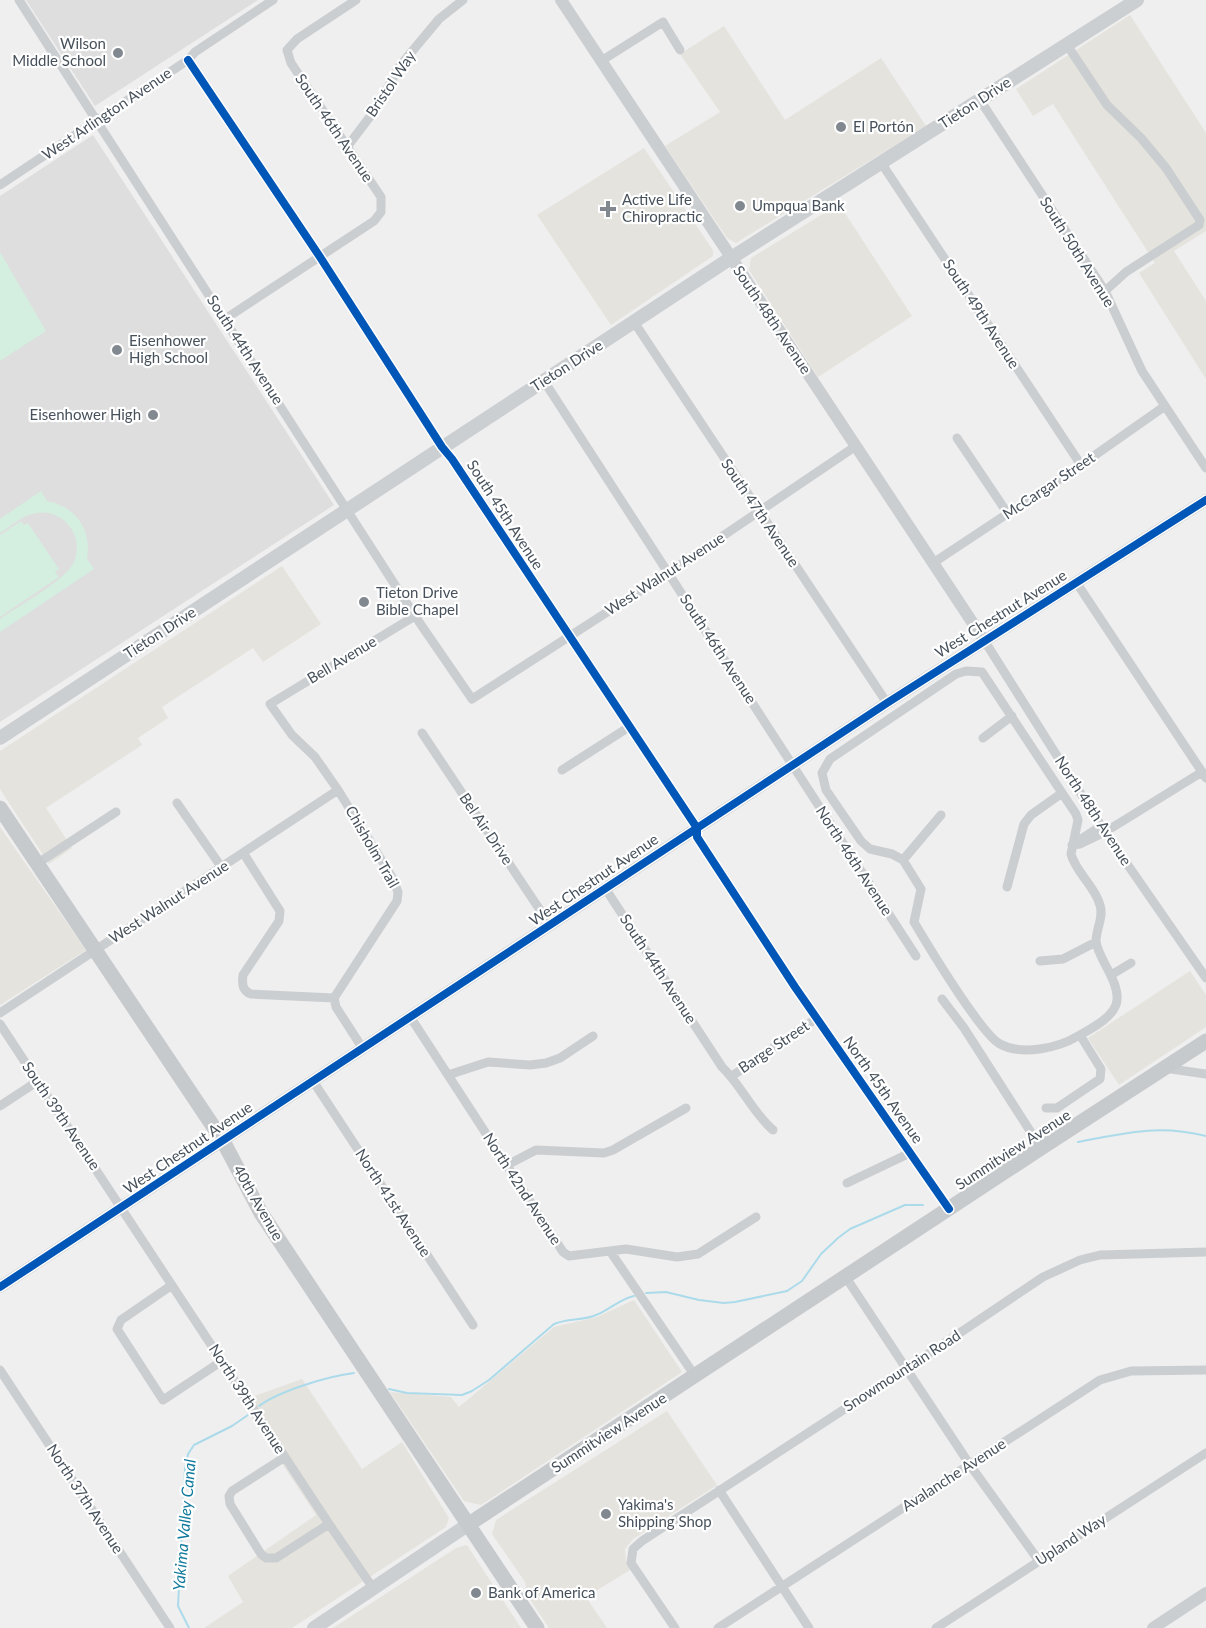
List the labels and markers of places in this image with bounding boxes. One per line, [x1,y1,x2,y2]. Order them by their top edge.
place label: Wilson Middle School [12,34,106,69]
marker: Wilson Middle School [111,46,125,60]
place label: El Portón [853,117,914,135]
marker: El Portón [834,120,848,134]
place label: Active Life Chiropractic [622,190,702,225]
place label: Umpqua Bank [752,196,845,214]
marker: Umpqua Bank [733,199,747,213]
marker: Active Life Chiropractic [599,200,617,218]
place label: Eisenhower High School [129,331,208,366]
marker: Eisenhower High School [110,343,124,357]
place label: Eisenhower High [30,405,141,423]
marker: Eisenhower High [146,408,160,422]
place label: Tieton Drive Bible Chapel [376,583,459,618]
marker: Tieton Drive Bible Chapel [357,595,371,609]
place label: Yakima's Shipping Shop [618,1495,712,1530]
marker: Yakima's Shipping Shop [599,1507,613,1521]
place label: Bank of America [488,1583,596,1601]
marker: Bank of America [469,1586,483,1600]

